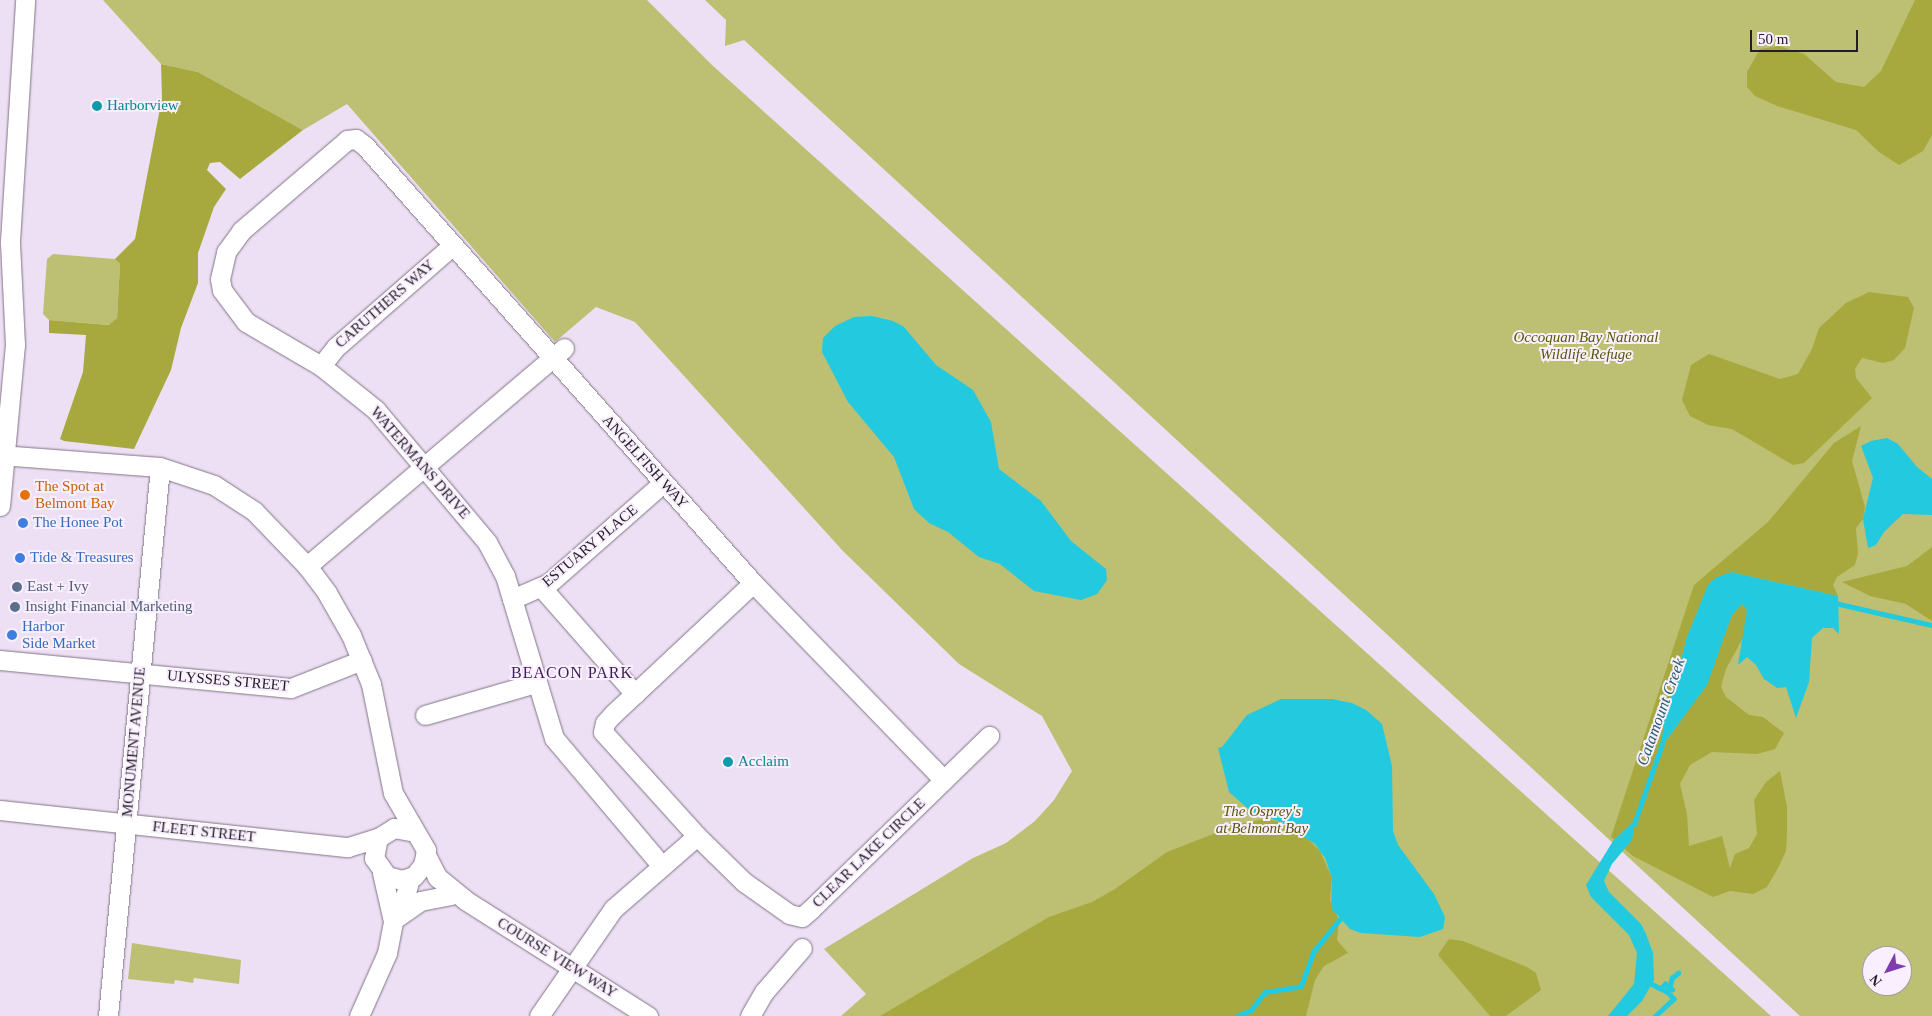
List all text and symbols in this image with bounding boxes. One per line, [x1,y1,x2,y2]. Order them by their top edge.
scale bar [1752,20,1860,52]
text: 50 m [1758,31,1788,47]
place label: Harborview [107,97,179,115]
marker: Harborview [91,100,103,112]
street label: CARUTHERS WAY [332,256,438,352]
park label: Occoquan Bay National Wildlife Refuge [1514,328,1658,363]
street label: WATERMANS DRIVE [366,403,474,523]
street label: ANGELFISH WAY [598,411,692,513]
place label: The Spot at Belmont Bay [35,477,115,512]
marker: The Spot at Belmont Bay [19,489,31,501]
street label: ESTUARY PLACE [538,501,642,591]
place label: The Honee Pot [33,514,123,532]
marker: The Honee Pot [17,517,29,529]
place label: Tide & Treasures [30,549,134,567]
marker: Tide & Treasures [14,552,26,564]
place label: East + Ivy [27,578,89,596]
marker: East + Ivy [11,581,23,593]
place label: Insight Financial Marketing [25,598,192,616]
marker: Insight Financial Marketing [9,601,21,613]
place label: Harbor Side Market [22,617,96,652]
marker: Harbor Side Market [6,629,18,641]
water label: Catamount Creek [1633,656,1689,768]
district label: BEACON PARK [510,663,634,683]
street label: MONUMENT AVENUE [118,666,150,818]
street label: ULYSSES STREET [166,667,290,695]
place label: Acclaim [738,753,789,771]
marker: Acclaim [722,756,734,768]
street label: CLEAR LAKE CIRCLE [809,794,929,912]
park label: The Osprey's at Belmont Bay [1216,802,1308,837]
street label: FLEET STREET [151,818,257,846]
street label: COURSE VIEW WAY [493,914,621,1002]
north arrow [1862,946,1912,996]
text: N [1867,972,1885,989]

